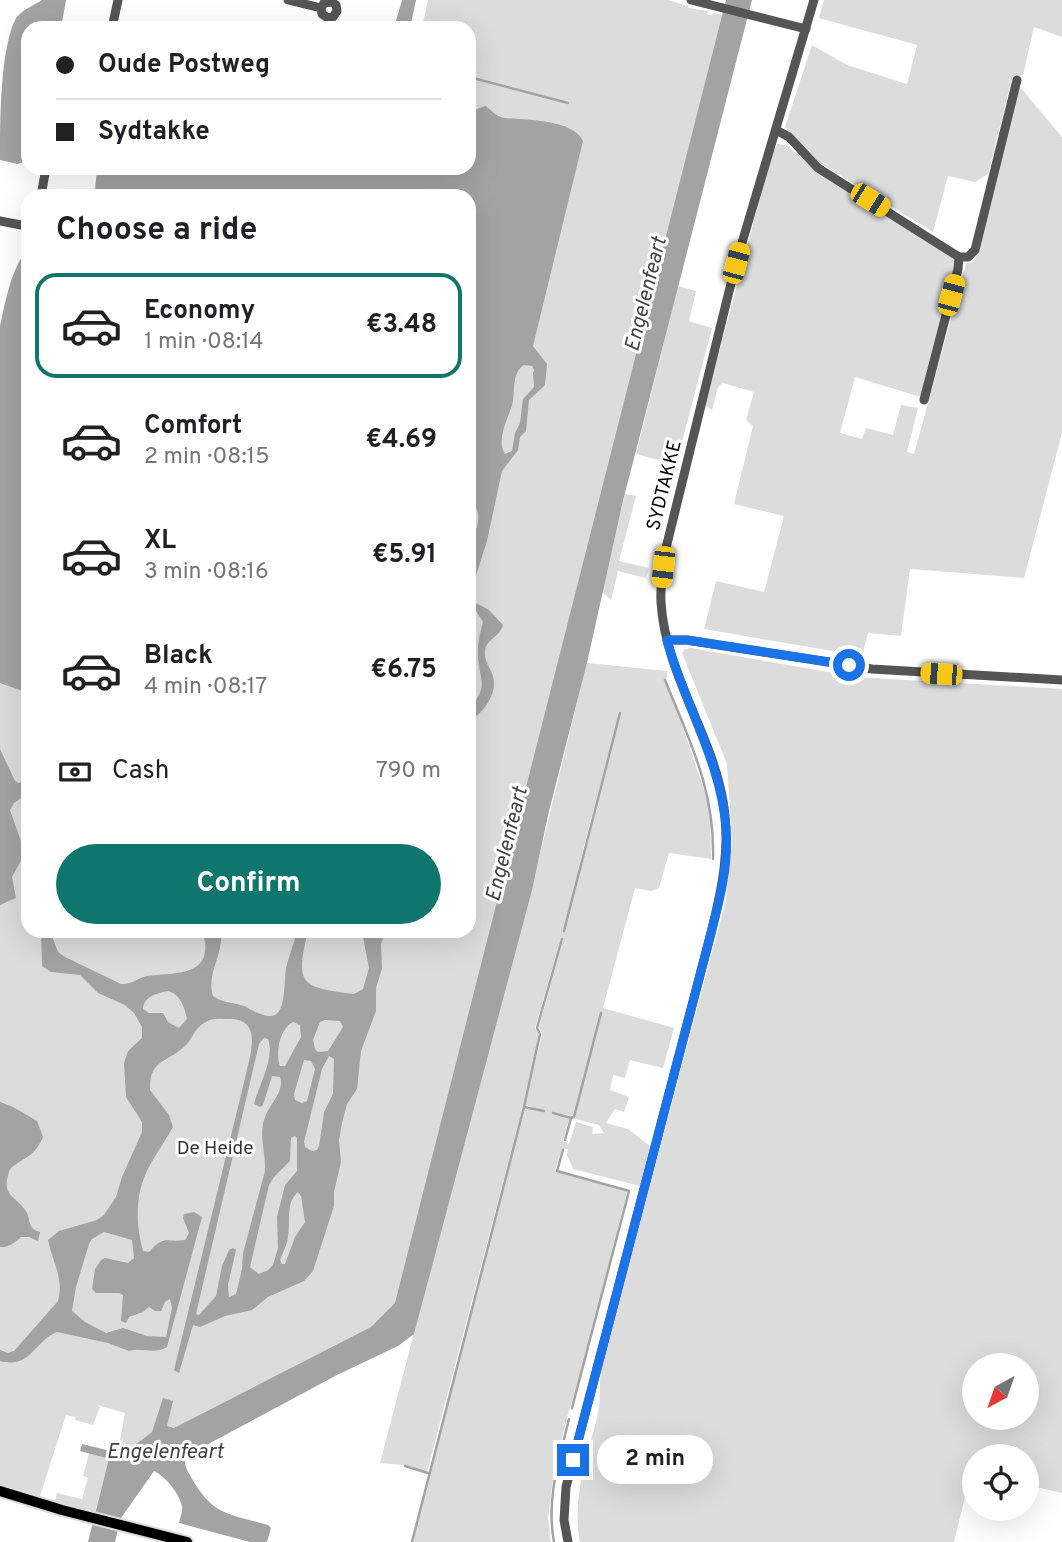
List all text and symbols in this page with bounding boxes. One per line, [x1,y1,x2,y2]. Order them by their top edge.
text: Oude Postweg [98,49,270,82]
text: Sydtakke [98,116,210,149]
car [847,180,894,220]
text: Choose a ride [56,211,257,251]
water label: Engelenfeart [619,233,674,354]
car [721,240,752,286]
car [936,272,967,318]
icon: car [60,294,123,357]
text: Economy [144,295,255,328]
text: €3.48 [366,309,437,342]
text: 1 min · 08:14 [144,328,263,357]
icon: car [60,409,123,472]
text: Comfort [144,410,242,443]
text: €4.69 [366,424,437,457]
street label: SYDTAKKE [642,438,688,533]
text: 2 min · 08:15 [144,443,269,472]
icon: car [60,524,123,587]
text: XL [144,525,176,558]
text: €5.91 [372,539,437,572]
car [651,545,676,589]
text: 3 min · 08:16 [144,558,269,587]
icon: car [60,639,123,702]
text: Black [144,640,213,673]
route start [833,649,865,681]
text: €6.75 [371,654,437,687]
car [920,662,963,686]
text: 4 min · 08:17 [144,673,267,702]
icon: cash [56,753,94,791]
text: Cash [112,755,169,788]
text: 790 m [376,757,441,786]
water label: Engelenfeart [480,783,535,904]
button: Confirm [56,844,441,924]
park label: De Heide [177,1137,253,1161]
north arrow [962,1353,1040,1430]
map controls [962,1353,1039,1521]
callout: 2 min [598,1436,713,1484]
water label: Engelenfeart [107,1439,225,1466]
route end [557,1444,589,1476]
button: locate [962,1444,1039,1521]
text: 2 min [625,1445,685,1474]

